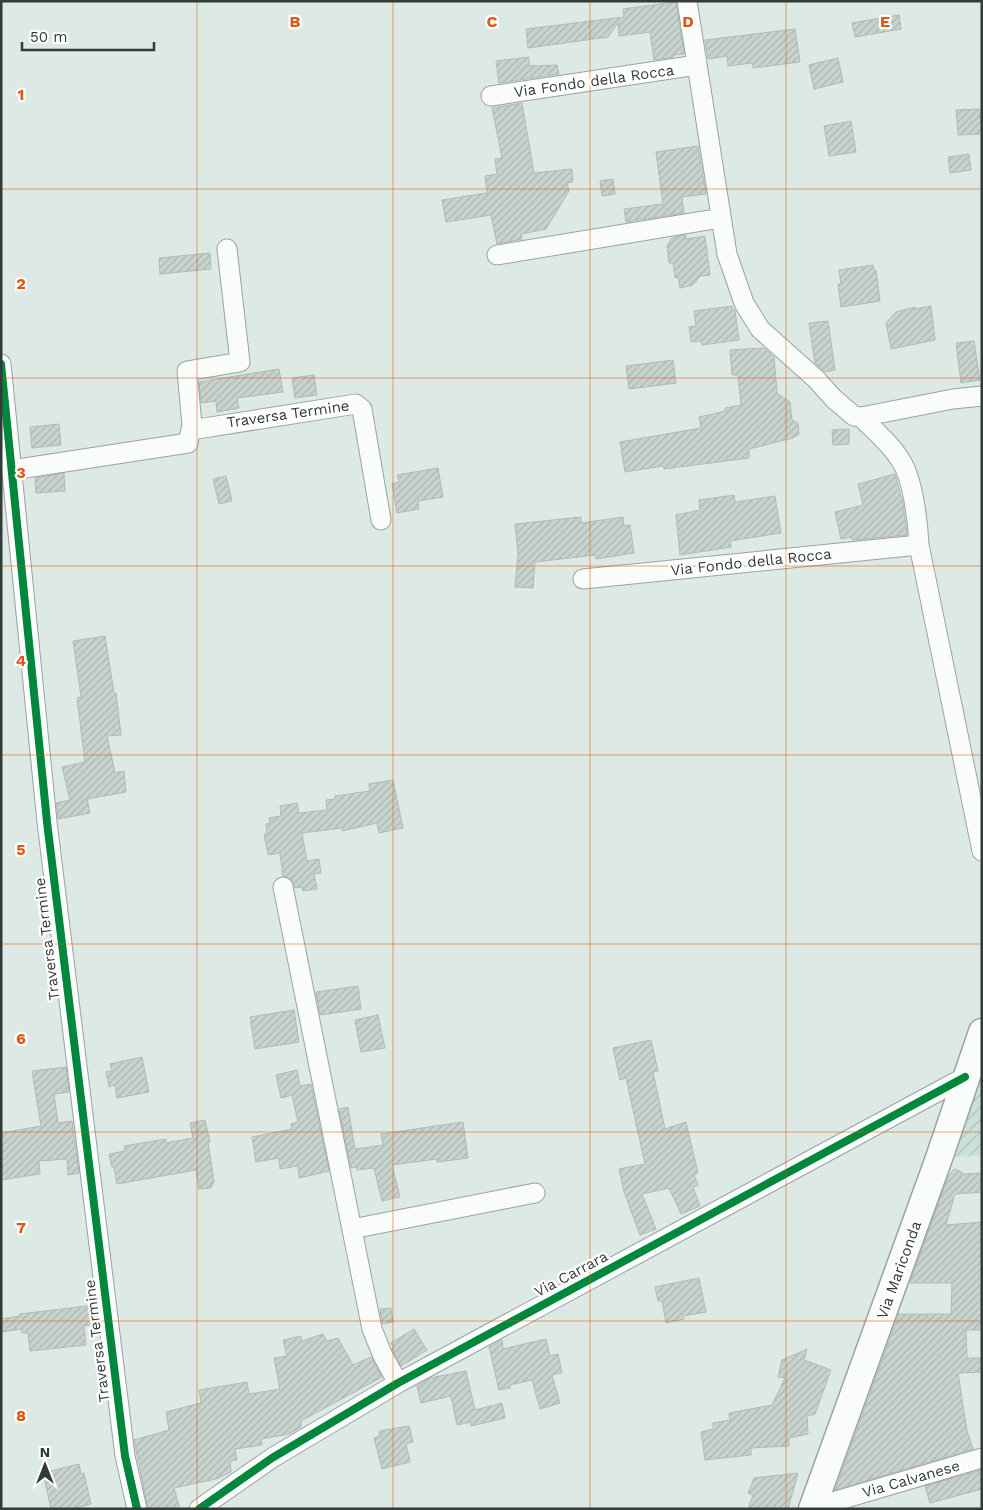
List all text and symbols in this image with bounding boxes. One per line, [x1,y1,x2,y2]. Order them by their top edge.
text: B [290,12,301,31]
text: C [487,12,498,31]
text: D [682,12,694,31]
text: E [880,12,890,31]
scale bar [22,20,155,52]
text: 50 m [30,28,67,46]
street label: Via Fondo della Rocca [513,61,676,101]
text: 1 [18,85,24,104]
text: 2 [16,274,26,293]
street label: Traversa Termine [226,396,350,432]
text: 3 [16,463,26,482]
street label: Via Fondo della Rocca [670,545,833,579]
text: 4 [16,651,26,670]
text: 5 [16,840,26,859]
street label: Traversa Termine [31,877,63,1001]
text: 6 [16,1029,26,1048]
text: 7 [16,1218,26,1237]
street label: Via Mariconda [873,1218,925,1321]
street label: Via Carrara [531,1247,611,1301]
street label: Traversa Termine [81,1279,113,1403]
text: 8 [16,1406,26,1425]
north arrow [20,1440,70,1490]
text: N [40,1444,50,1460]
street label: Via Calvanese [860,1456,962,1502]

